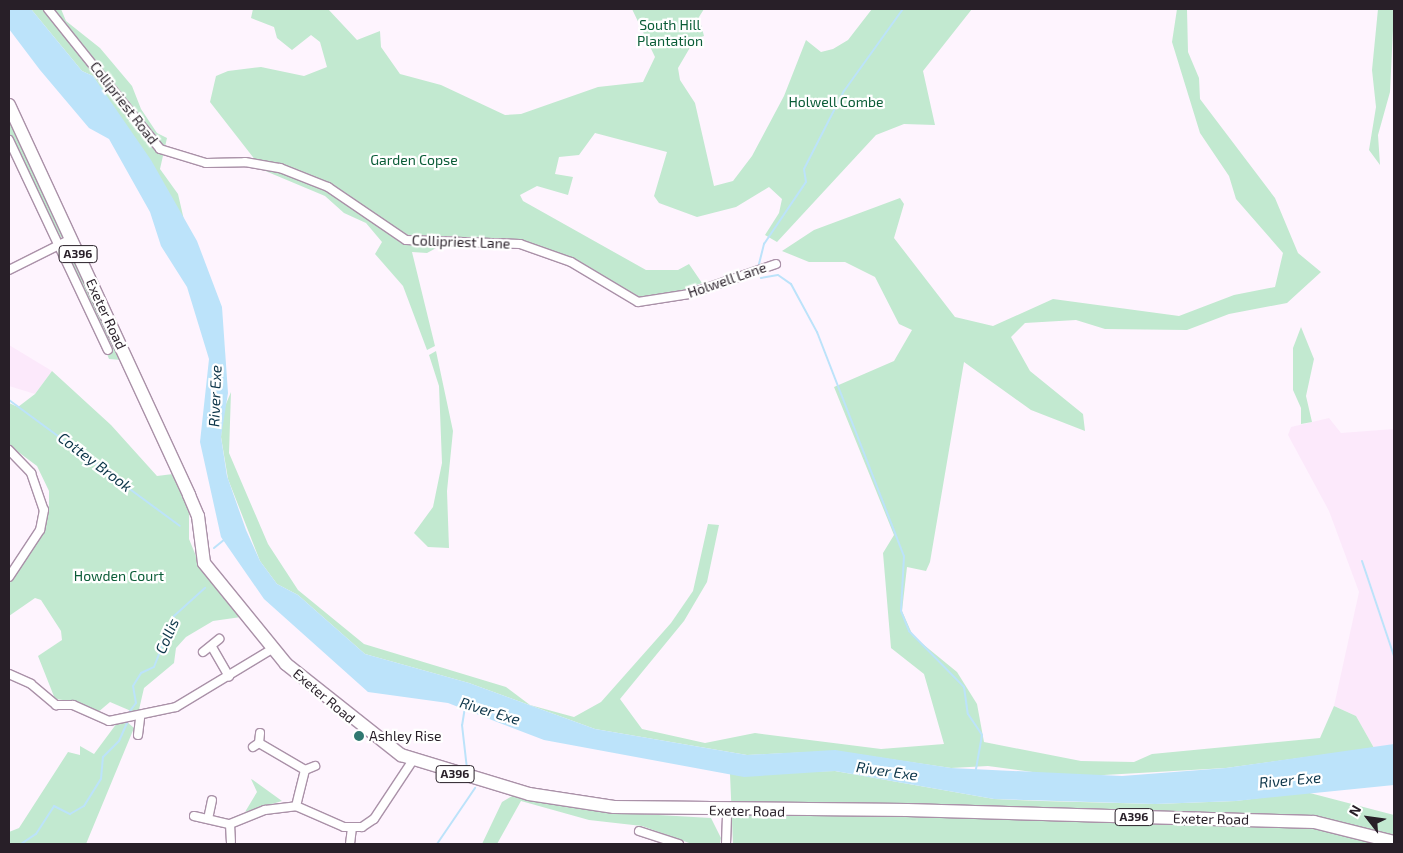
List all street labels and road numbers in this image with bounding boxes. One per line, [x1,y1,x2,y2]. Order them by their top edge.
street label: Collipriest Road [87,58,161,148]
street label: Collipriest Lane [411,232,511,252]
road number: A396 [58,244,98,264]
street label: Holwell Lane [685,259,769,301]
street label: Exeter Road [82,276,130,352]
street label: Exeter Road [289,665,359,727]
road number: A396 [435,764,475,784]
street label: Exeter Road [709,802,785,820]
road number: A396 [1114,808,1154,826]
street label: Exeter Road [1173,810,1249,828]

